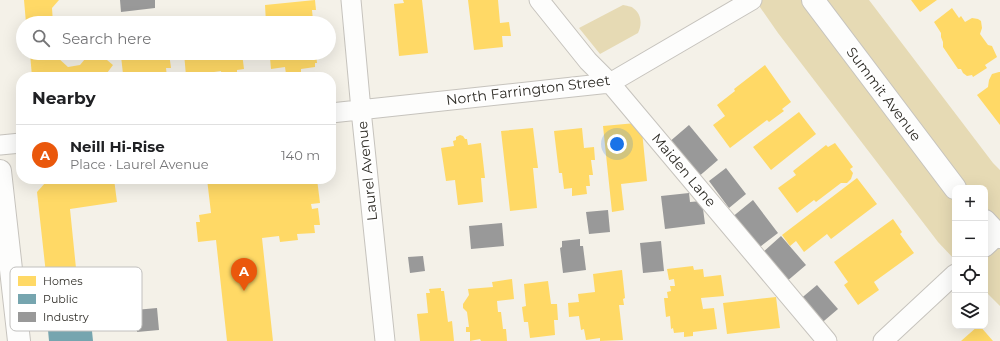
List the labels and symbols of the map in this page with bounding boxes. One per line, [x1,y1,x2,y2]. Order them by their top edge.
street label: Summit Avenue [843,43,925,145]
street label: North Farrington Street [445,71,611,109]
street label: Laurel Avenue [353,120,381,222]
street label: Maiden Lane [648,129,720,211]
your location [607,134,627,154]
pin: A [231,258,257,291]
legend [10,267,142,331]
text: Homes [43,274,83,288]
text: Public [43,292,78,306]
text: Industry [43,310,89,324]

